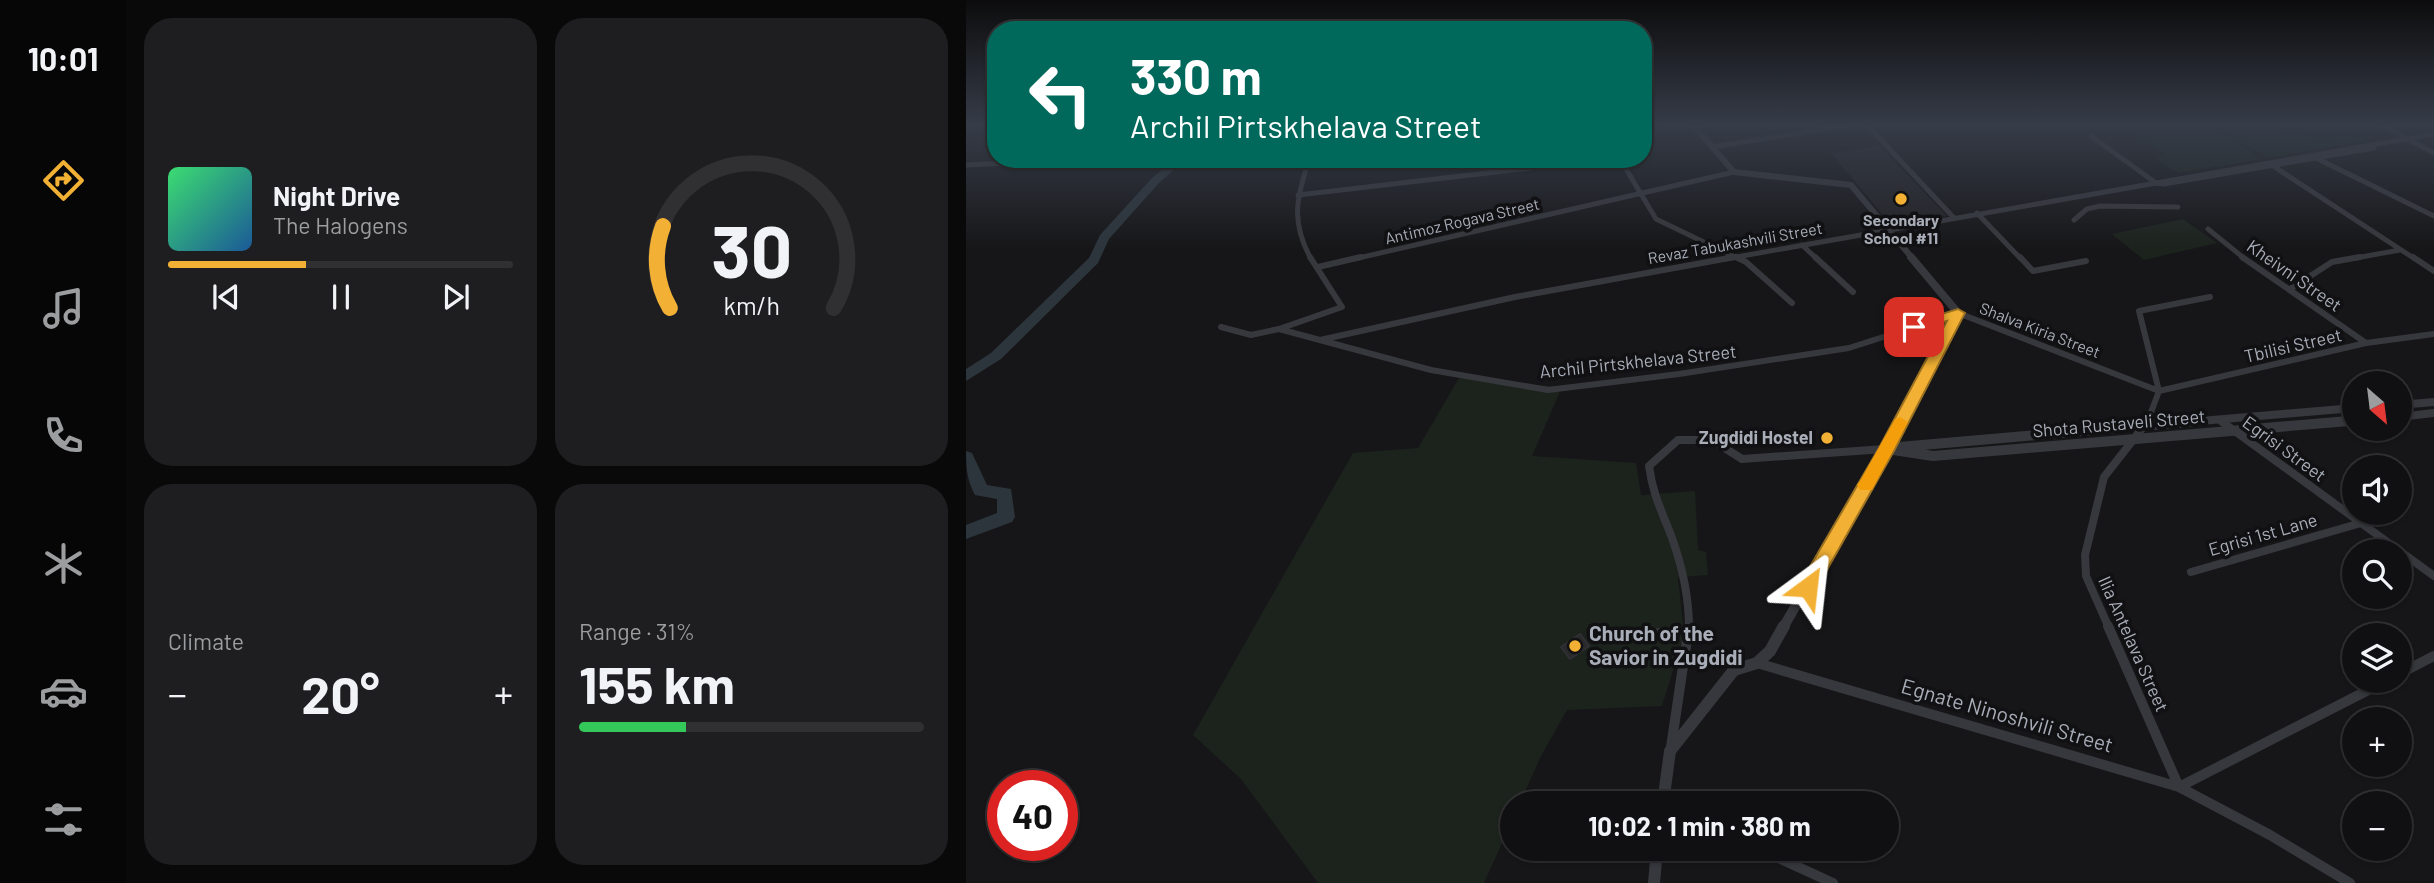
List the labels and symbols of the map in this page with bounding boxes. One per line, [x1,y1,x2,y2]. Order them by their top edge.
marker: Secondary School #11 [1893,191,1909,207]
street label: Antimoz Rogava Street [1383,193,1541,248]
place label: Secondary School #11 [1863,210,1939,247]
street label: Revaz Tabukashvili Street [1646,218,1824,267]
street label: Kheivni Street [2243,235,2346,316]
pin [1884,297,1944,357]
street label: Shalva Kiria Street [1977,298,2103,361]
street label: Tbilisi Street [2242,323,2344,367]
street label: Archil Pirtskhelava Street [1538,340,1737,382]
north arrow [2342,371,2412,441]
street label: Shota Rustaveli Street [2032,404,2206,442]
street label: Egrisi Street [2239,411,2331,486]
place label: Zugdidi Hostel [1699,426,1813,448]
marker: Zugdidi Hostel [1819,430,1835,446]
street label: Egrisi 1st Lane [2206,508,2320,560]
position arrow [1771,550,1845,624]
street label: Ilia Antelava Street [2094,572,2174,715]
place label: Church of the Savior in Zugdidi [1589,620,1743,669]
marker: Church of the Savior in Zugdidi [1567,638,1583,654]
street label: Egnate Ninoshvili Street [1899,672,2116,757]
speed limit sign: 40 [987,770,1078,861]

